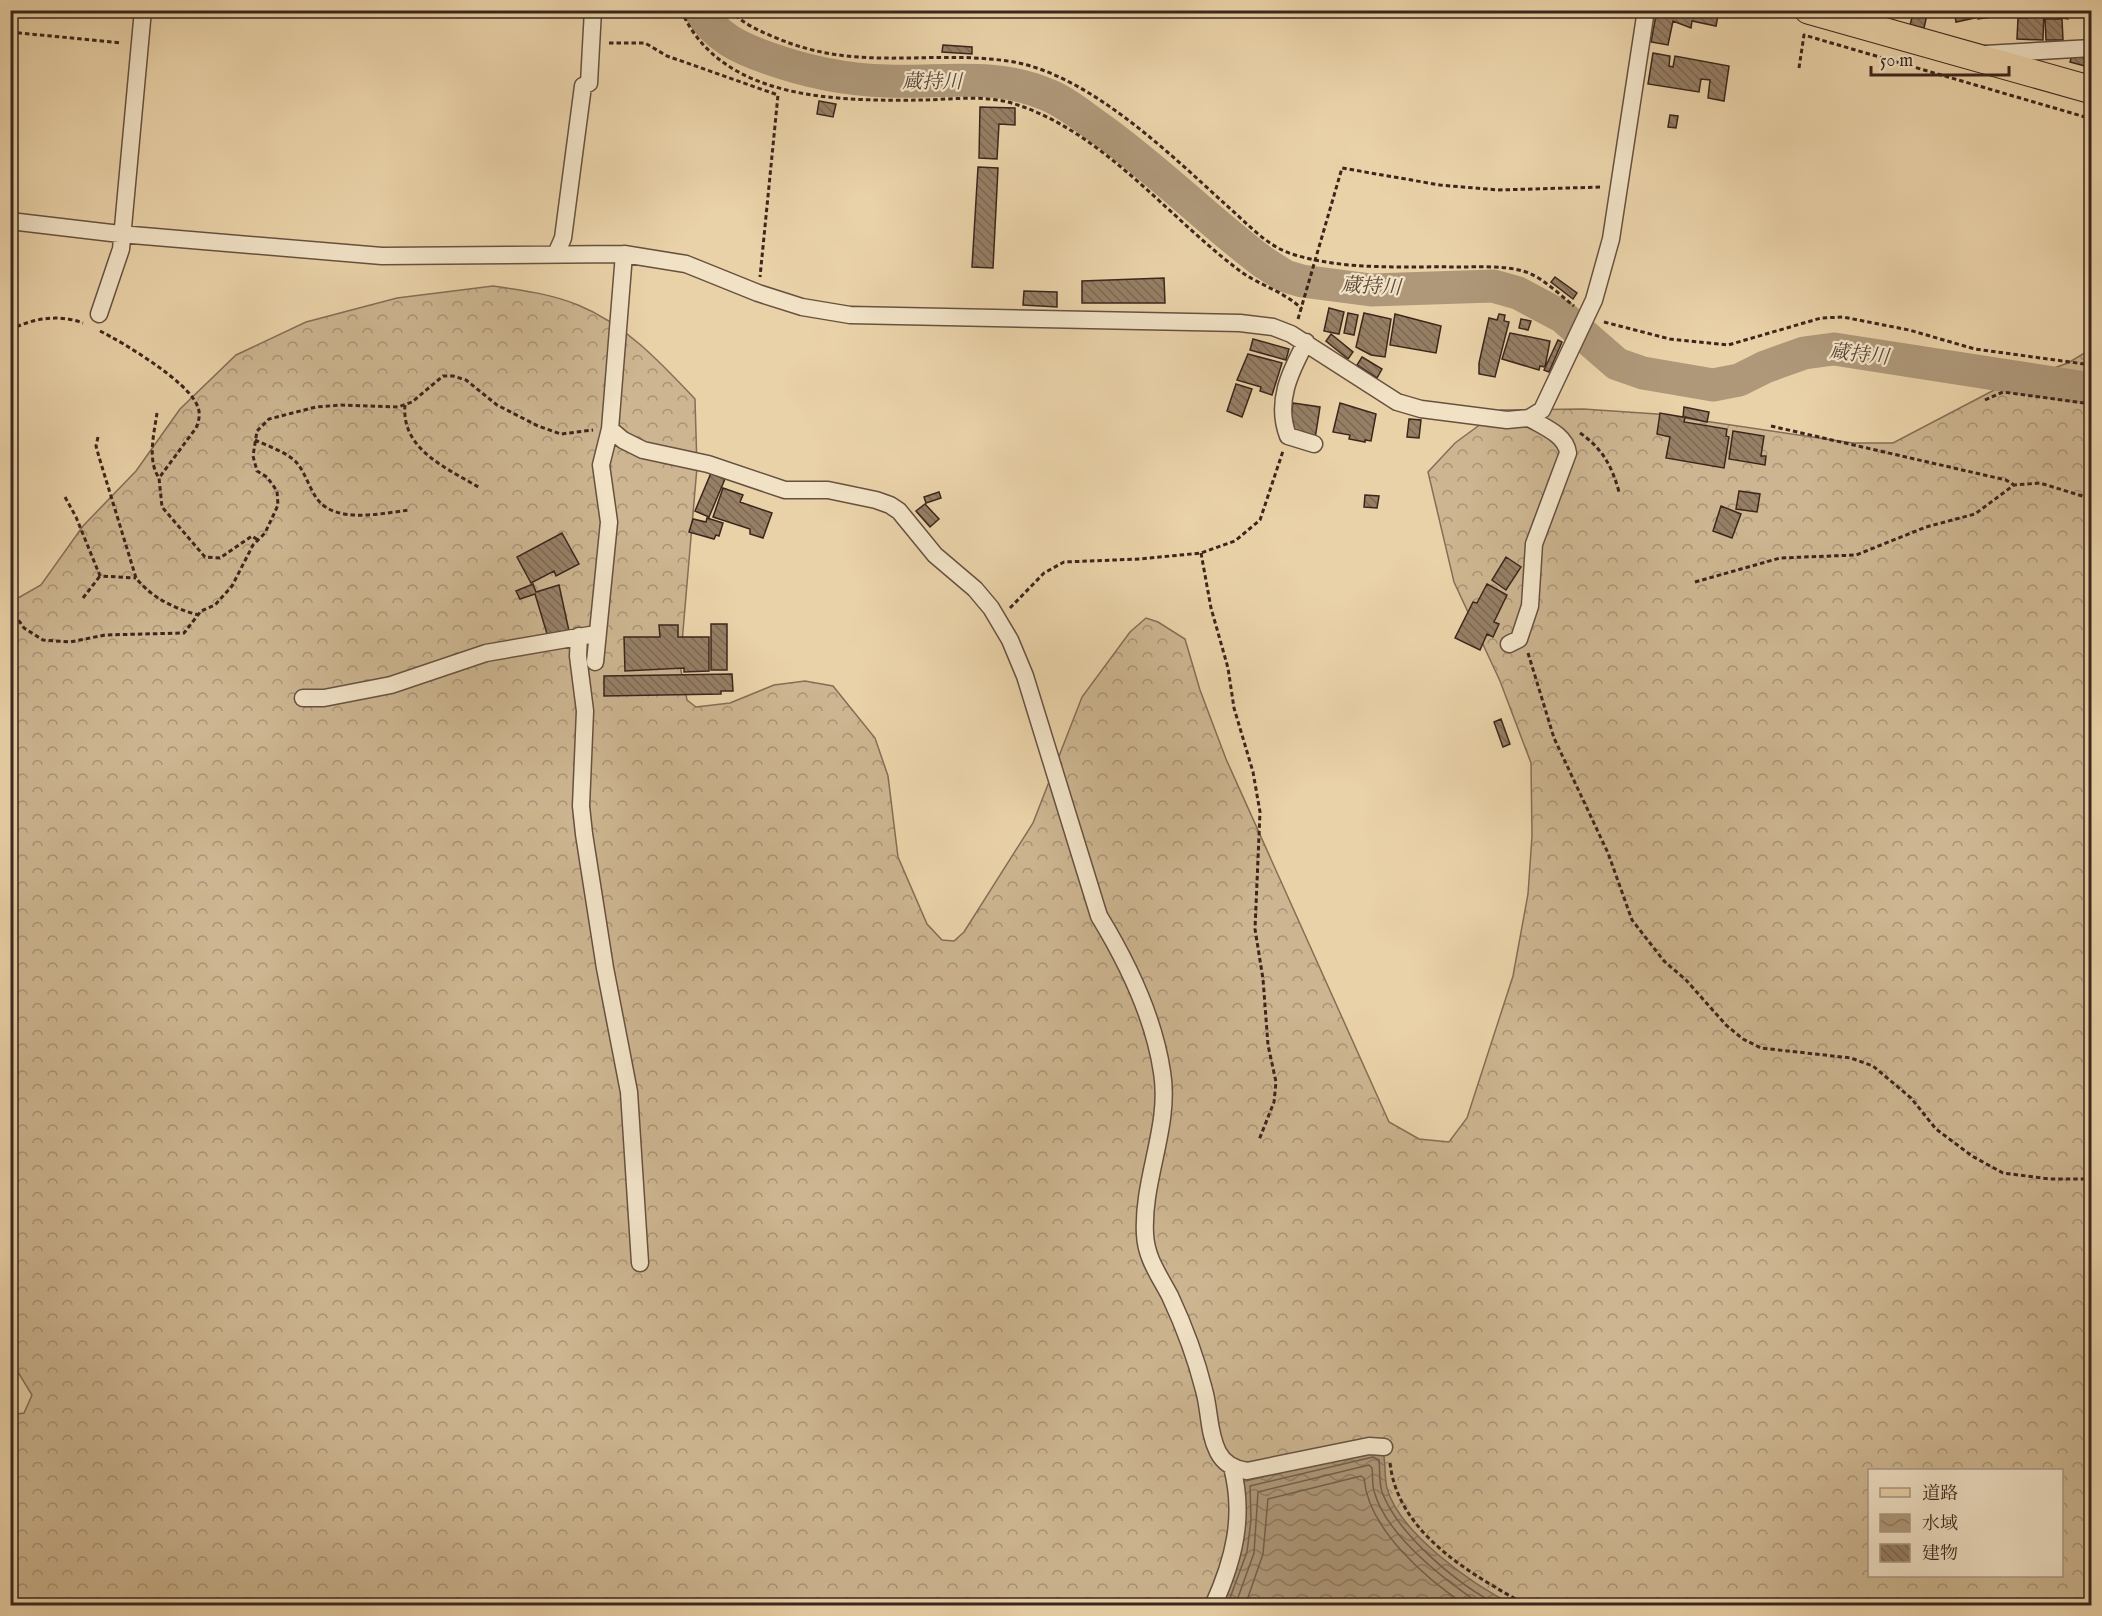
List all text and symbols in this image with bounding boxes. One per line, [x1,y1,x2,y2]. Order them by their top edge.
scale bar [1871,39,2009,77]
text: 50 m [1880,50,1913,73]
water label: 蔵持川 [902,70,964,95]
water label: 蔵持川 [1340,273,1404,301]
water label: 蔵持川 [1828,339,1892,371]
legend [1868,1469,2063,1577]
text: 道路 [1922,1483,1958,1506]
text: 水域 [1922,1513,1958,1536]
text: 建物 [1922,1543,1958,1566]

